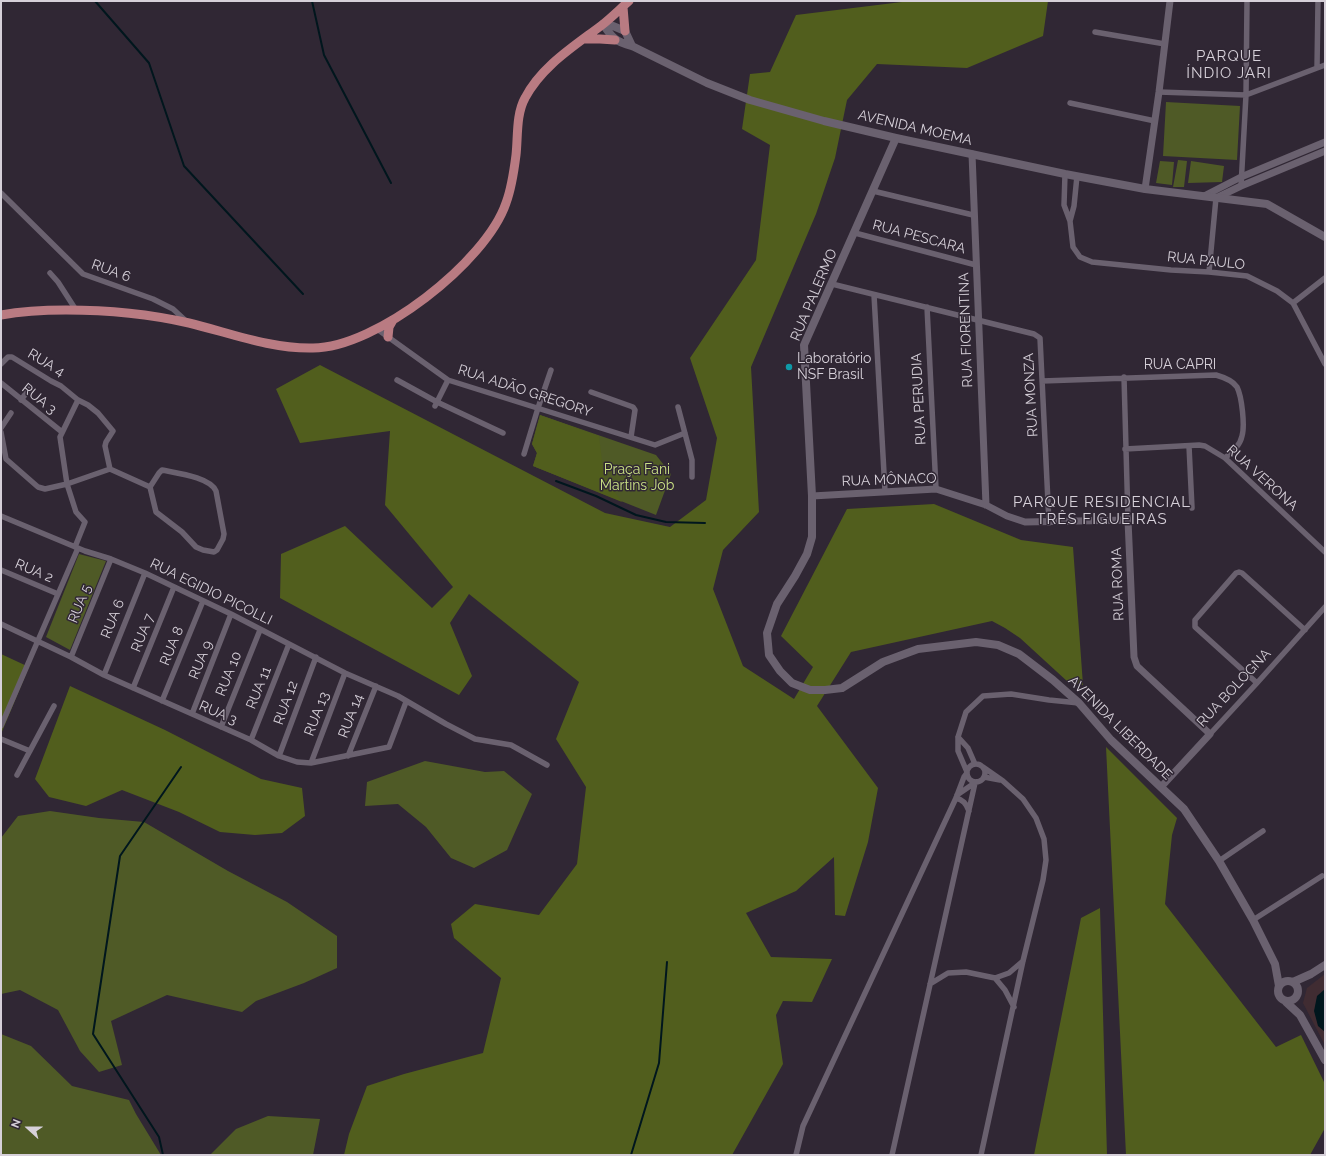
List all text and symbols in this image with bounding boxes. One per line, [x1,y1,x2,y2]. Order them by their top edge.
district label: PARQUE ÍNDIO JARI [1186,47,1272,82]
street label: AVENIDA MOEMA [856,107,974,149]
street label: RUA PESCARA [871,217,967,257]
street label: RUA PALERMO [787,246,841,344]
street label: RUA PAULO [1166,249,1246,273]
street label: RUA 6 [89,256,133,286]
street label: RUA FIORENTINA [956,272,976,388]
street label: RUA 4 [25,346,67,380]
place label: Laboratório NSF Brasil [797,351,871,384]
street label: RUA PERUDIA [908,353,930,445]
street label: RUA MONZA [1020,353,1042,437]
street label: RUA CAPRI [1144,357,1216,373]
street label: RUA ADÃO GREGORY [456,361,594,421]
marker: Laboratório NSF Brasil [784,362,794,372]
street label: RUA 3 [18,380,60,418]
street label: RUA VERONA [1223,442,1301,514]
park label: Praça Fani Martins Job [600,462,674,494]
street label: RUA MÔNACO [841,470,937,490]
district label: PARQUE RESIDENCIAL TRÊS FIGUEIRAS [1013,493,1191,528]
street label: RUA ROMA [1108,547,1128,621]
street label: RUA EGIDIO PICOLLI [147,555,275,629]
street label: RUA 2 [12,556,56,586]
street label: RUA 5 [65,582,95,626]
street label: RUA 6 [98,597,128,641]
street label: RUA 7 [128,611,158,655]
street label: RUA 8 [157,624,187,668]
street label: RUA 9 [186,638,216,682]
street label: RUA BOLOGNA [1194,645,1274,731]
street label: RUA 10 [212,649,246,699]
street label: RUA 11 [243,664,275,712]
street label: AVENIDA LIBERDADE [1065,673,1175,783]
street label: RUA 12 [270,679,302,727]
street label: RUA 13 [301,690,333,738]
street label: RUA 14 [335,692,367,740]
street label: RUA 3 [196,697,240,729]
north arrow [8,1108,48,1148]
text: N [9,1117,24,1130]

